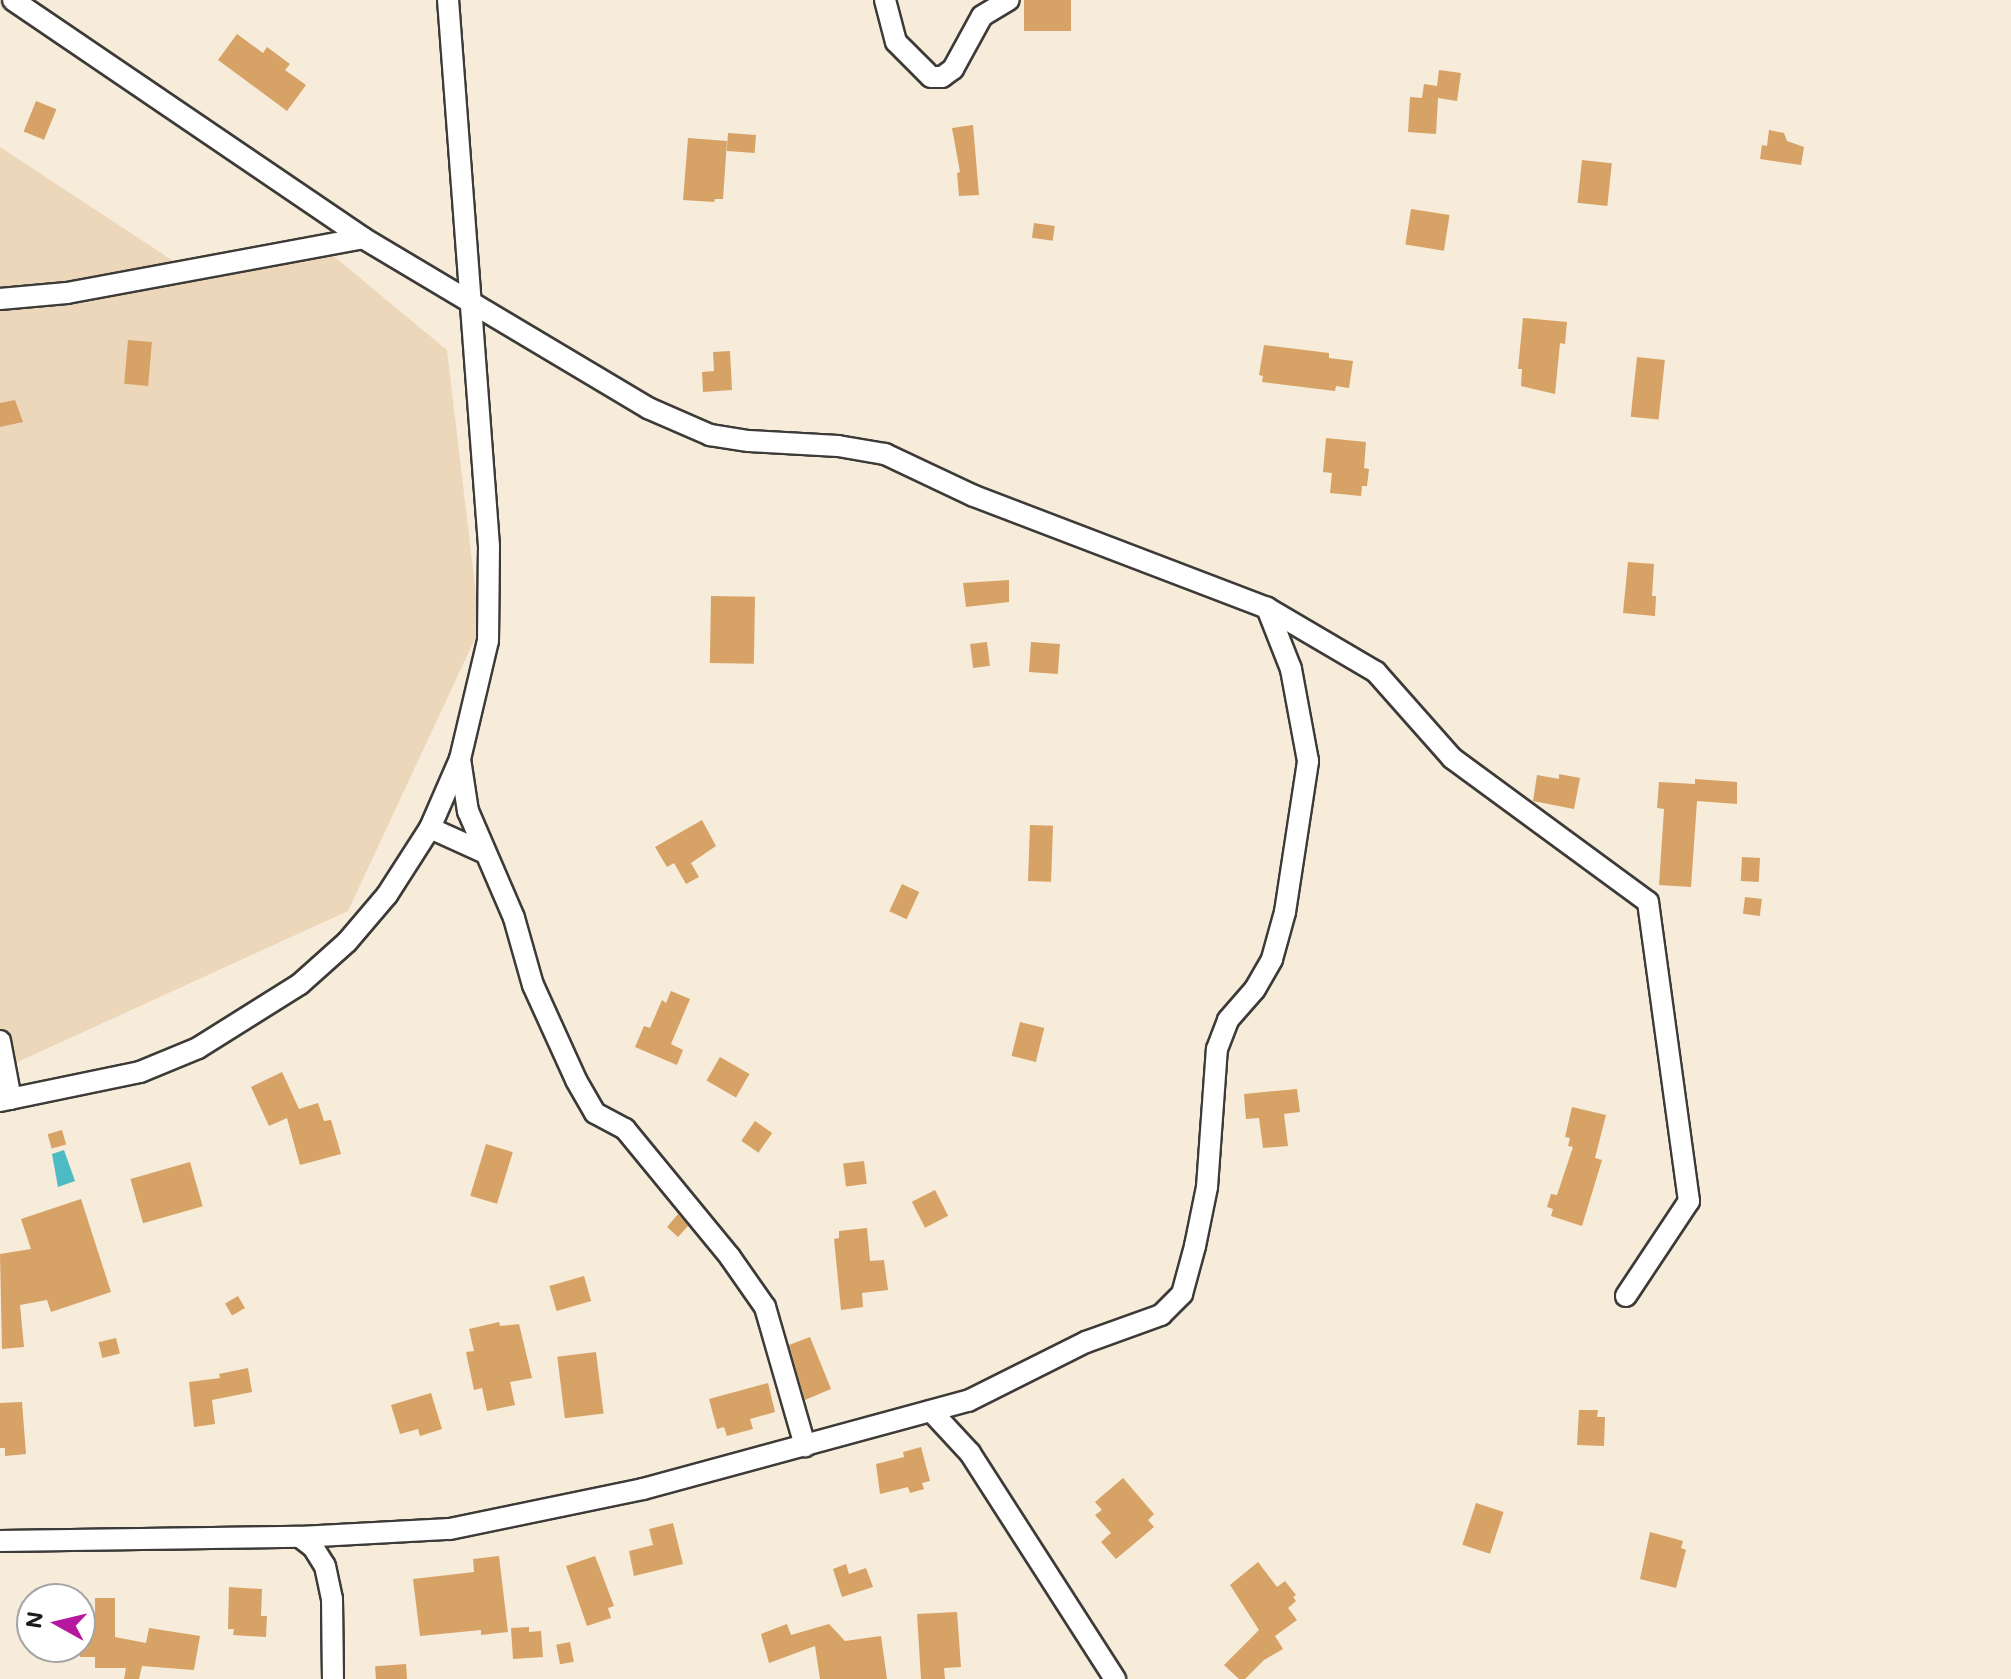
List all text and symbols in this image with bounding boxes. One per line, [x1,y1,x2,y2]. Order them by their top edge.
north arrow [16,1583,96,1663]
text: N [18,1610,49,1630]

